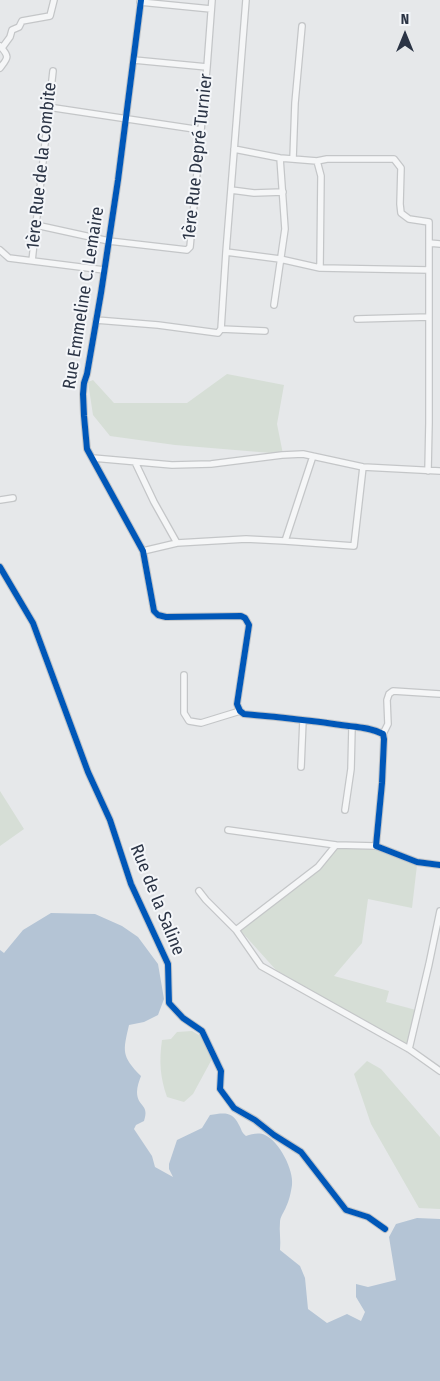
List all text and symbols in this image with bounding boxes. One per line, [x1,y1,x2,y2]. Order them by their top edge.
north arrow [380,10,430,60]
text: N [401,11,409,28]
street label: 1ère Rue Depré Turnier [179,73,217,241]
street label: 1ère Rue de la Combite [22,81,62,251]
street label: Rue Emmeline C. Lemaire [59,205,109,391]
street label: Rue de la Saline [125,841,189,959]

